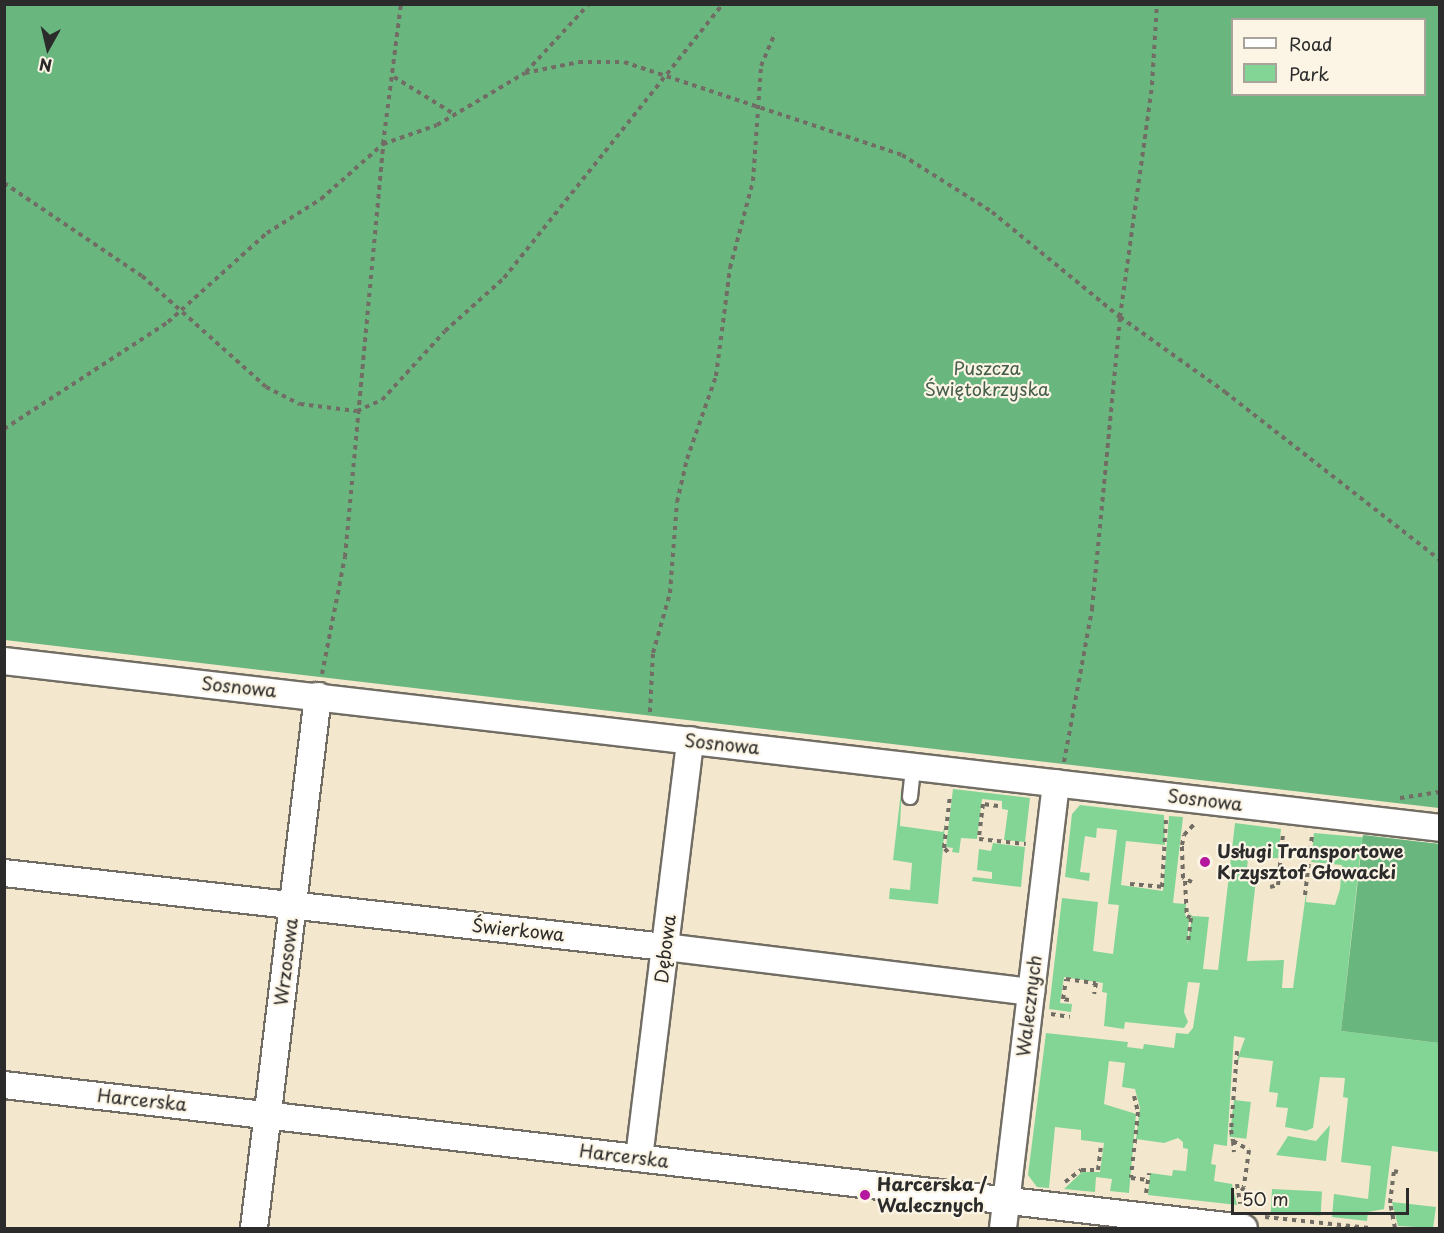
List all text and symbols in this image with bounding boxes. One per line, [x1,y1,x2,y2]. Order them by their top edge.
north arrow [18,18,78,78]
legend [1231,18,1426,96]
text: Road [1289,30,1333,57]
text: N [38,53,53,79]
text: Park [1289,60,1329,87]
park label: Puszcza Świętokrzyska [925,358,1049,400]
street label: Sosnowa [201,672,277,702]
street label: Sosnowa [684,729,760,759]
street label: Sosnowa [1166,785,1244,815]
place label: Usługi Transportowe Krzysztof Głowacki [1217,841,1405,884]
marker: Usługi Transportowe Krzysztof Głowacki [1198,855,1212,869]
street label: Świerkowa [471,914,565,946]
street label: Dębowa [650,914,680,984]
street label: Wrzosowa [270,917,302,1007]
street label: Walecznych [1012,954,1046,1058]
street label: Harcerska [96,1085,188,1115]
street label: Harcerska [578,1140,670,1172]
place label: Harcerska / Walecznych [877,1174,987,1216]
scale bar [1234,1176,1412,1214]
text: 50 m [1242,1185,1289,1212]
marker: Harcerska / Walecznych [858,1188,872,1202]

